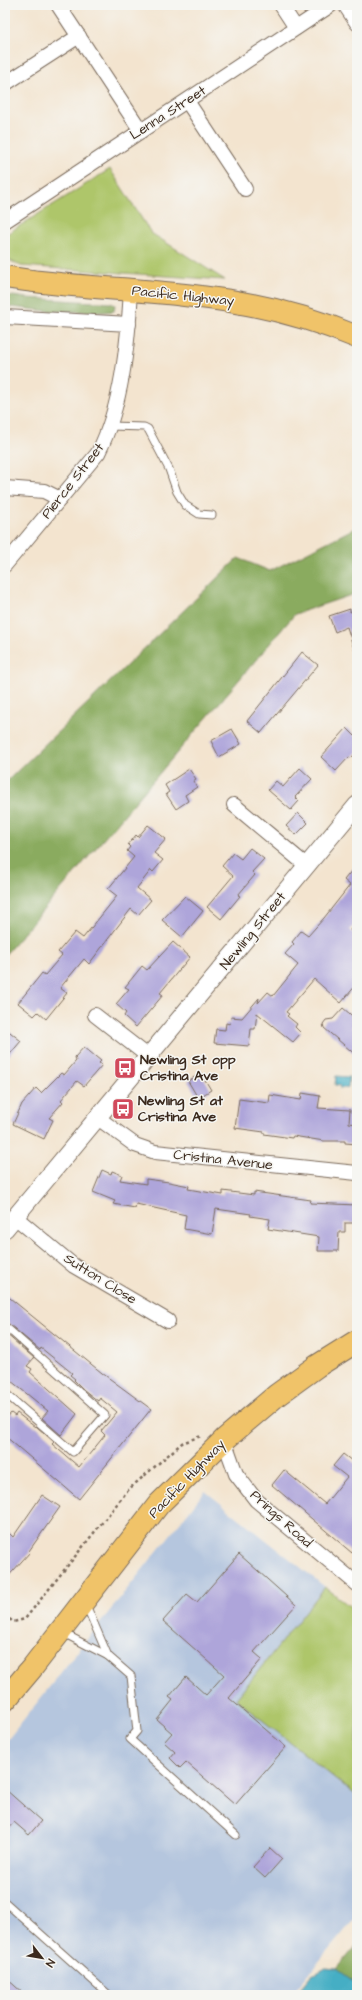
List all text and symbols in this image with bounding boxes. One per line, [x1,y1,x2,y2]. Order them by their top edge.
street label: Lenna Street [126,81,210,145]
street label: Pacific Highway [131,281,235,311]
street label: Pierce Street [37,438,109,523]
street label: Newling Street [215,888,291,974]
place label: Newling St opp Cristina Ave [140,1050,236,1086]
bus stop icon: Newling St opp Cristina Ave [112,1055,138,1081]
place label: Newling St at Cristina Ave [138,1091,223,1127]
bus stop icon: Newling St at Cristina Ave [110,1096,136,1122]
street label: Cristina Avenue [172,1145,274,1175]
street label: Sutton Close [60,1249,141,1310]
street label: Pacific Highway [144,1435,230,1523]
street label: Prings Road [245,1486,317,1552]
north arrow [22,1938,62,1978]
text: N [42,1956,58,1970]

